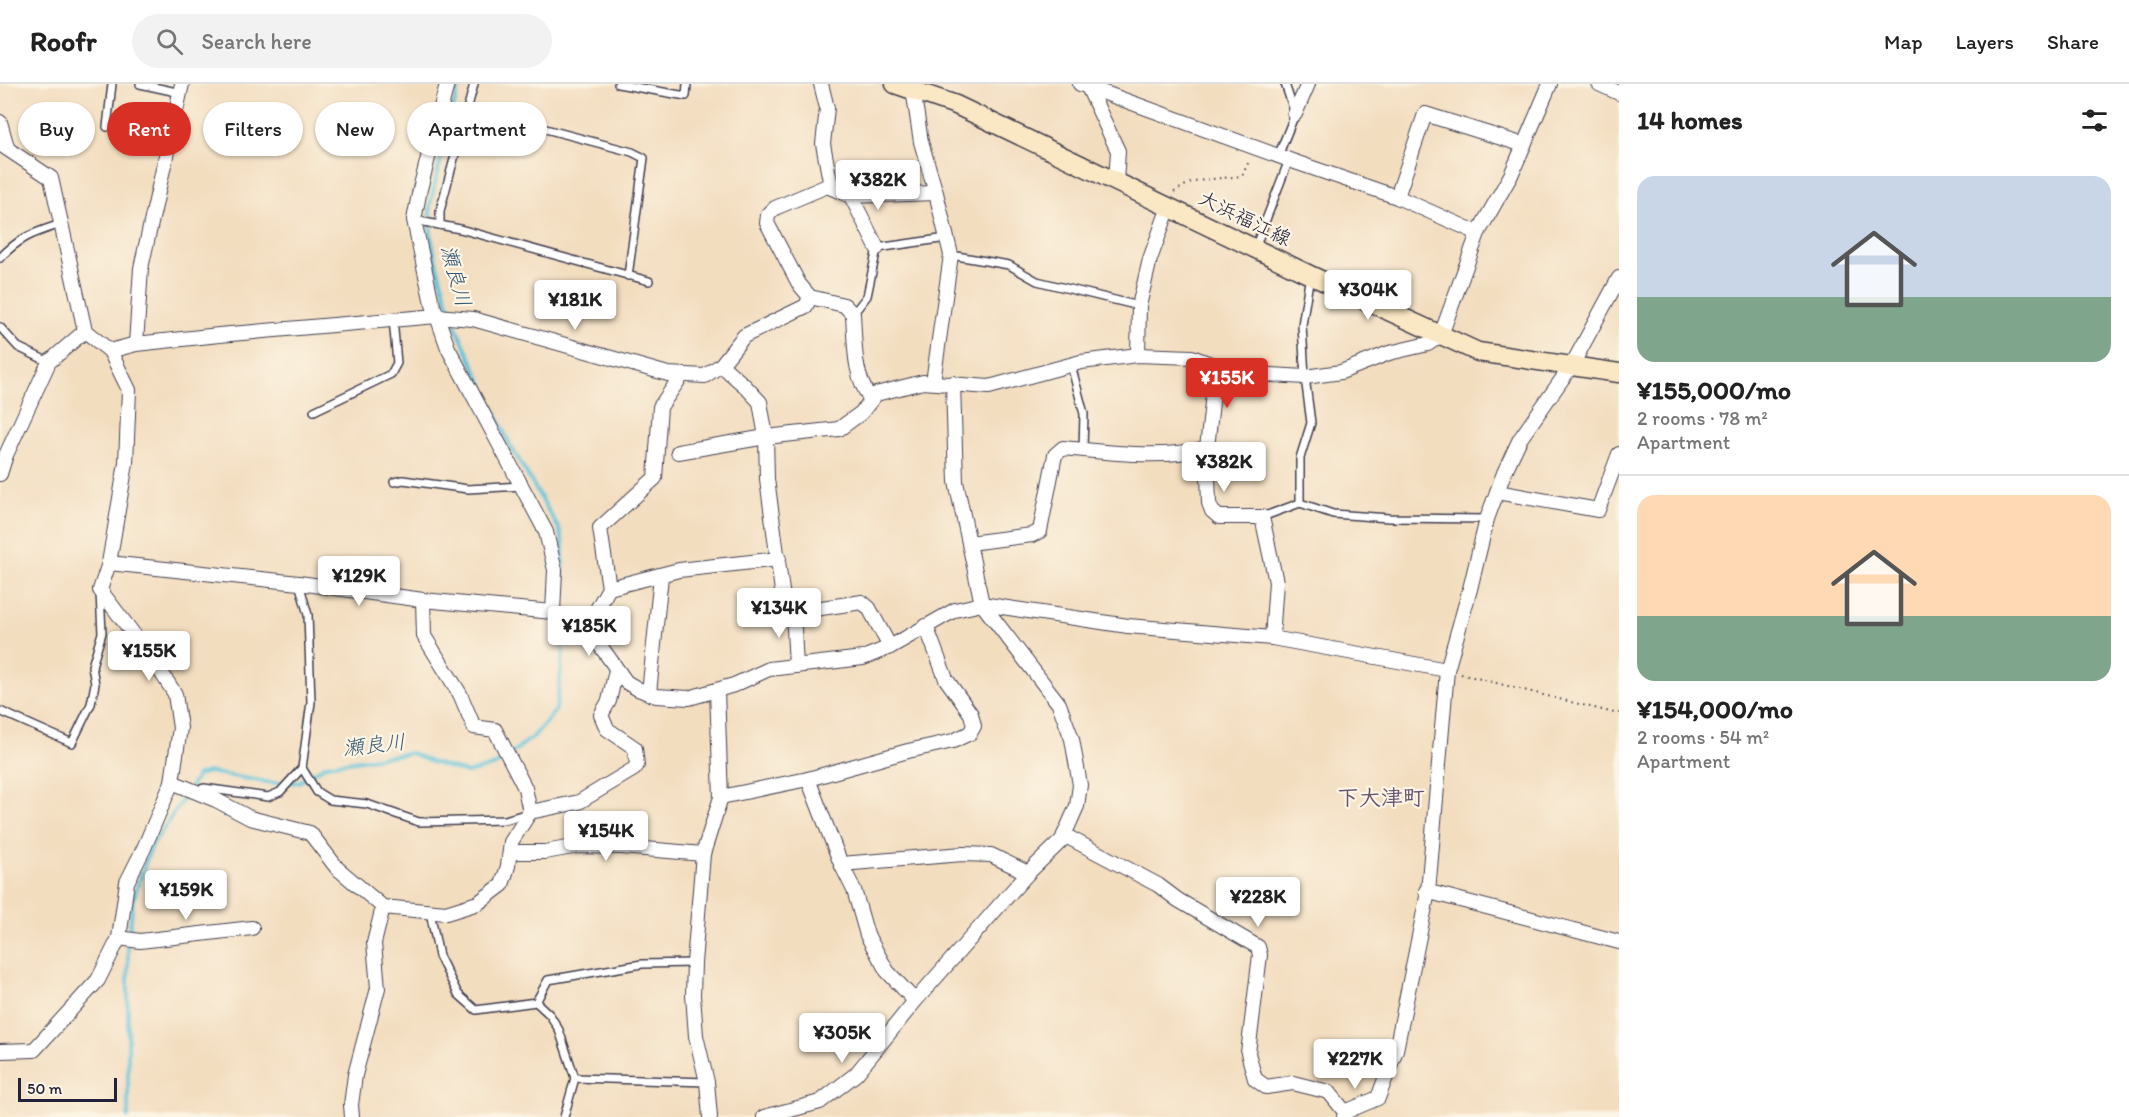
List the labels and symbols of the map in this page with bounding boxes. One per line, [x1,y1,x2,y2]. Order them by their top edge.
pin: ¥382K [836,160,920,211]
street label: 大浜福江線 [1195,185,1295,251]
water label: 瀬良川 [436,242,477,310]
pin: ¥304K [1326,270,1410,321]
pin: ¥181K [533,280,617,331]
pin: ¥155K [1185,358,1269,409]
pin: ¥382K [1182,442,1266,493]
pin: ¥129K [317,556,401,607]
pin: ¥134K [737,588,821,639]
pin: ¥185K [547,606,631,657]
pin: ¥155K [107,631,191,682]
water label: 瀬良川 [341,729,407,760]
district label: 下大津町 [1337,784,1425,811]
pin: ¥154K [564,811,648,862]
pin: ¥159K [144,870,228,921]
pin: ¥228K [1216,877,1300,928]
pin: ¥305K [800,1013,884,1064]
pin: ¥227K [1313,1039,1397,1090]
scale bar [18,1075,117,1102]

